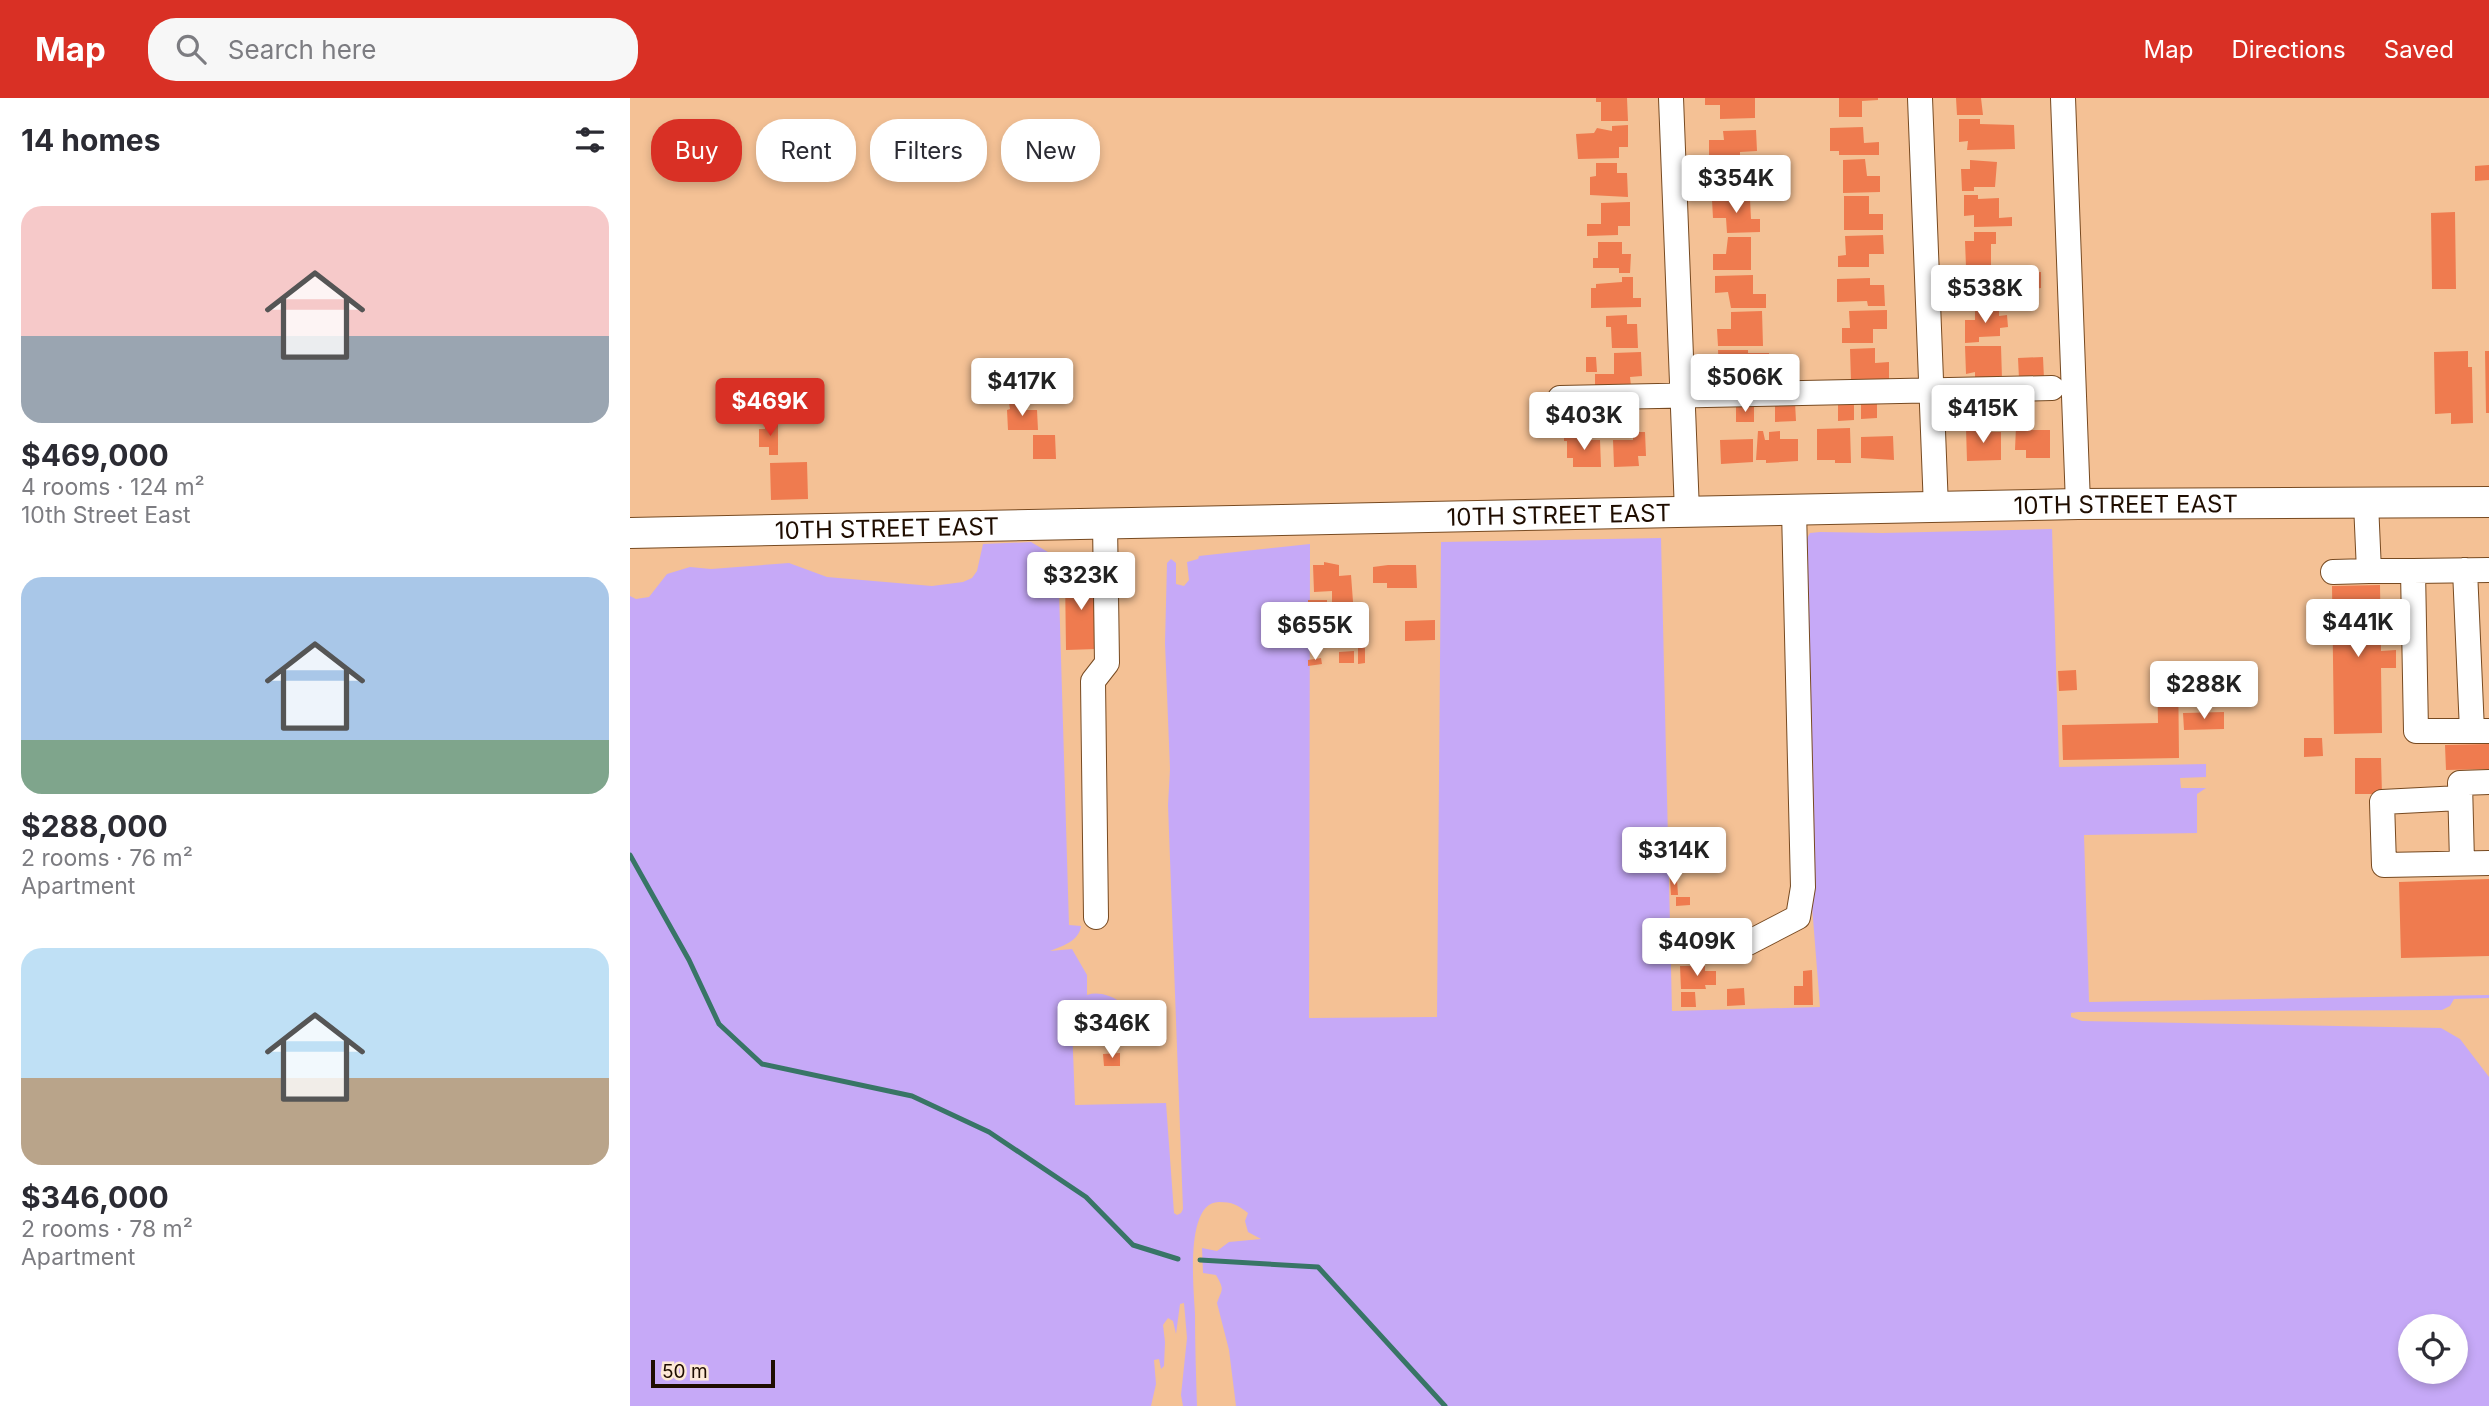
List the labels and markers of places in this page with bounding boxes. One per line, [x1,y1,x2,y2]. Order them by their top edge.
pin: $354K [1687,156,1785,215]
pin: $538K [1936,266,2034,325]
pin: $506K [1696,354,1794,414]
pin: $417K [973,358,1071,418]
pin: $469K [721,378,819,438]
pin: $415K [1934,386,2032,445]
pin: $403K [1535,392,1633,452]
pin: $323K [1032,552,1130,612]
pin: $441K [2309,600,2407,659]
pin: $655K [1266,602,1364,662]
pin: $288K [2155,662,2253,721]
pin: $314K [1625,828,1723,887]
pin: $409K [1648,918,1746,978]
pin: $346K [1063,1000,1161,1060]

